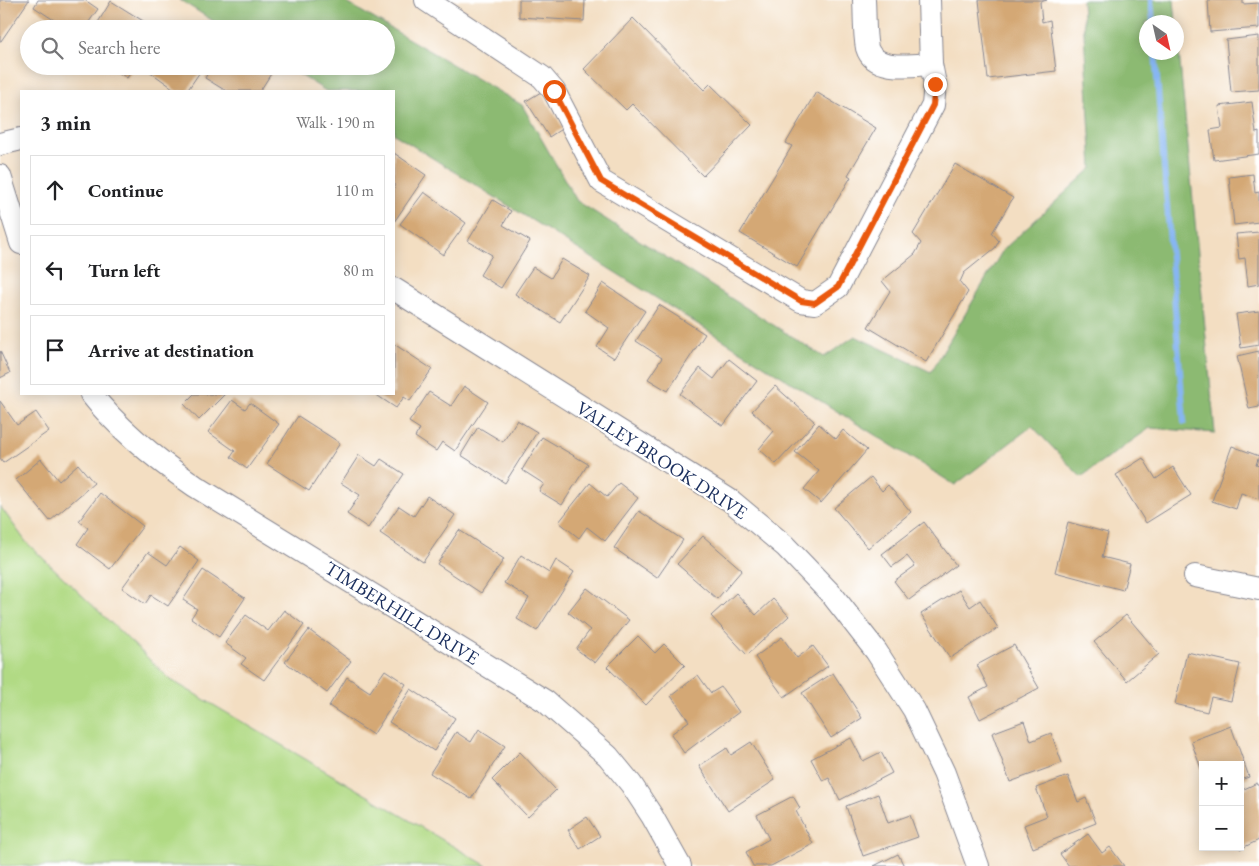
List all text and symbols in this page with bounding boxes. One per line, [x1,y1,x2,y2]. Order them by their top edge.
north arrow [1139,15,1184,60]
search box [20,20,395,75]
icon: search [38,34,66,62]
text: Search here [78,35,160,60]
route end [924,73,947,96]
route start [543,80,566,103]
text: 3 min [40,109,91,136]
text: Walk · 190 m [296,112,375,133]
icon: ahead [41,176,69,204]
text: Continue [88,178,163,203]
text: 110 m [335,180,374,201]
icon: left [41,256,69,284]
text: Turn left [88,258,160,283]
text: 80 m [343,260,374,281]
icon: arrive [41,336,69,364]
text: Arrive at destination [88,338,254,363]
street label: VALLEY BROOK DRIVE [572,395,753,525]
street label: TIMBERHILL DRIVE [320,555,484,671]
map controls [1199,761,1244,851]
button: + [1199,761,1244,806]
button: − [1199,806,1244,851]

